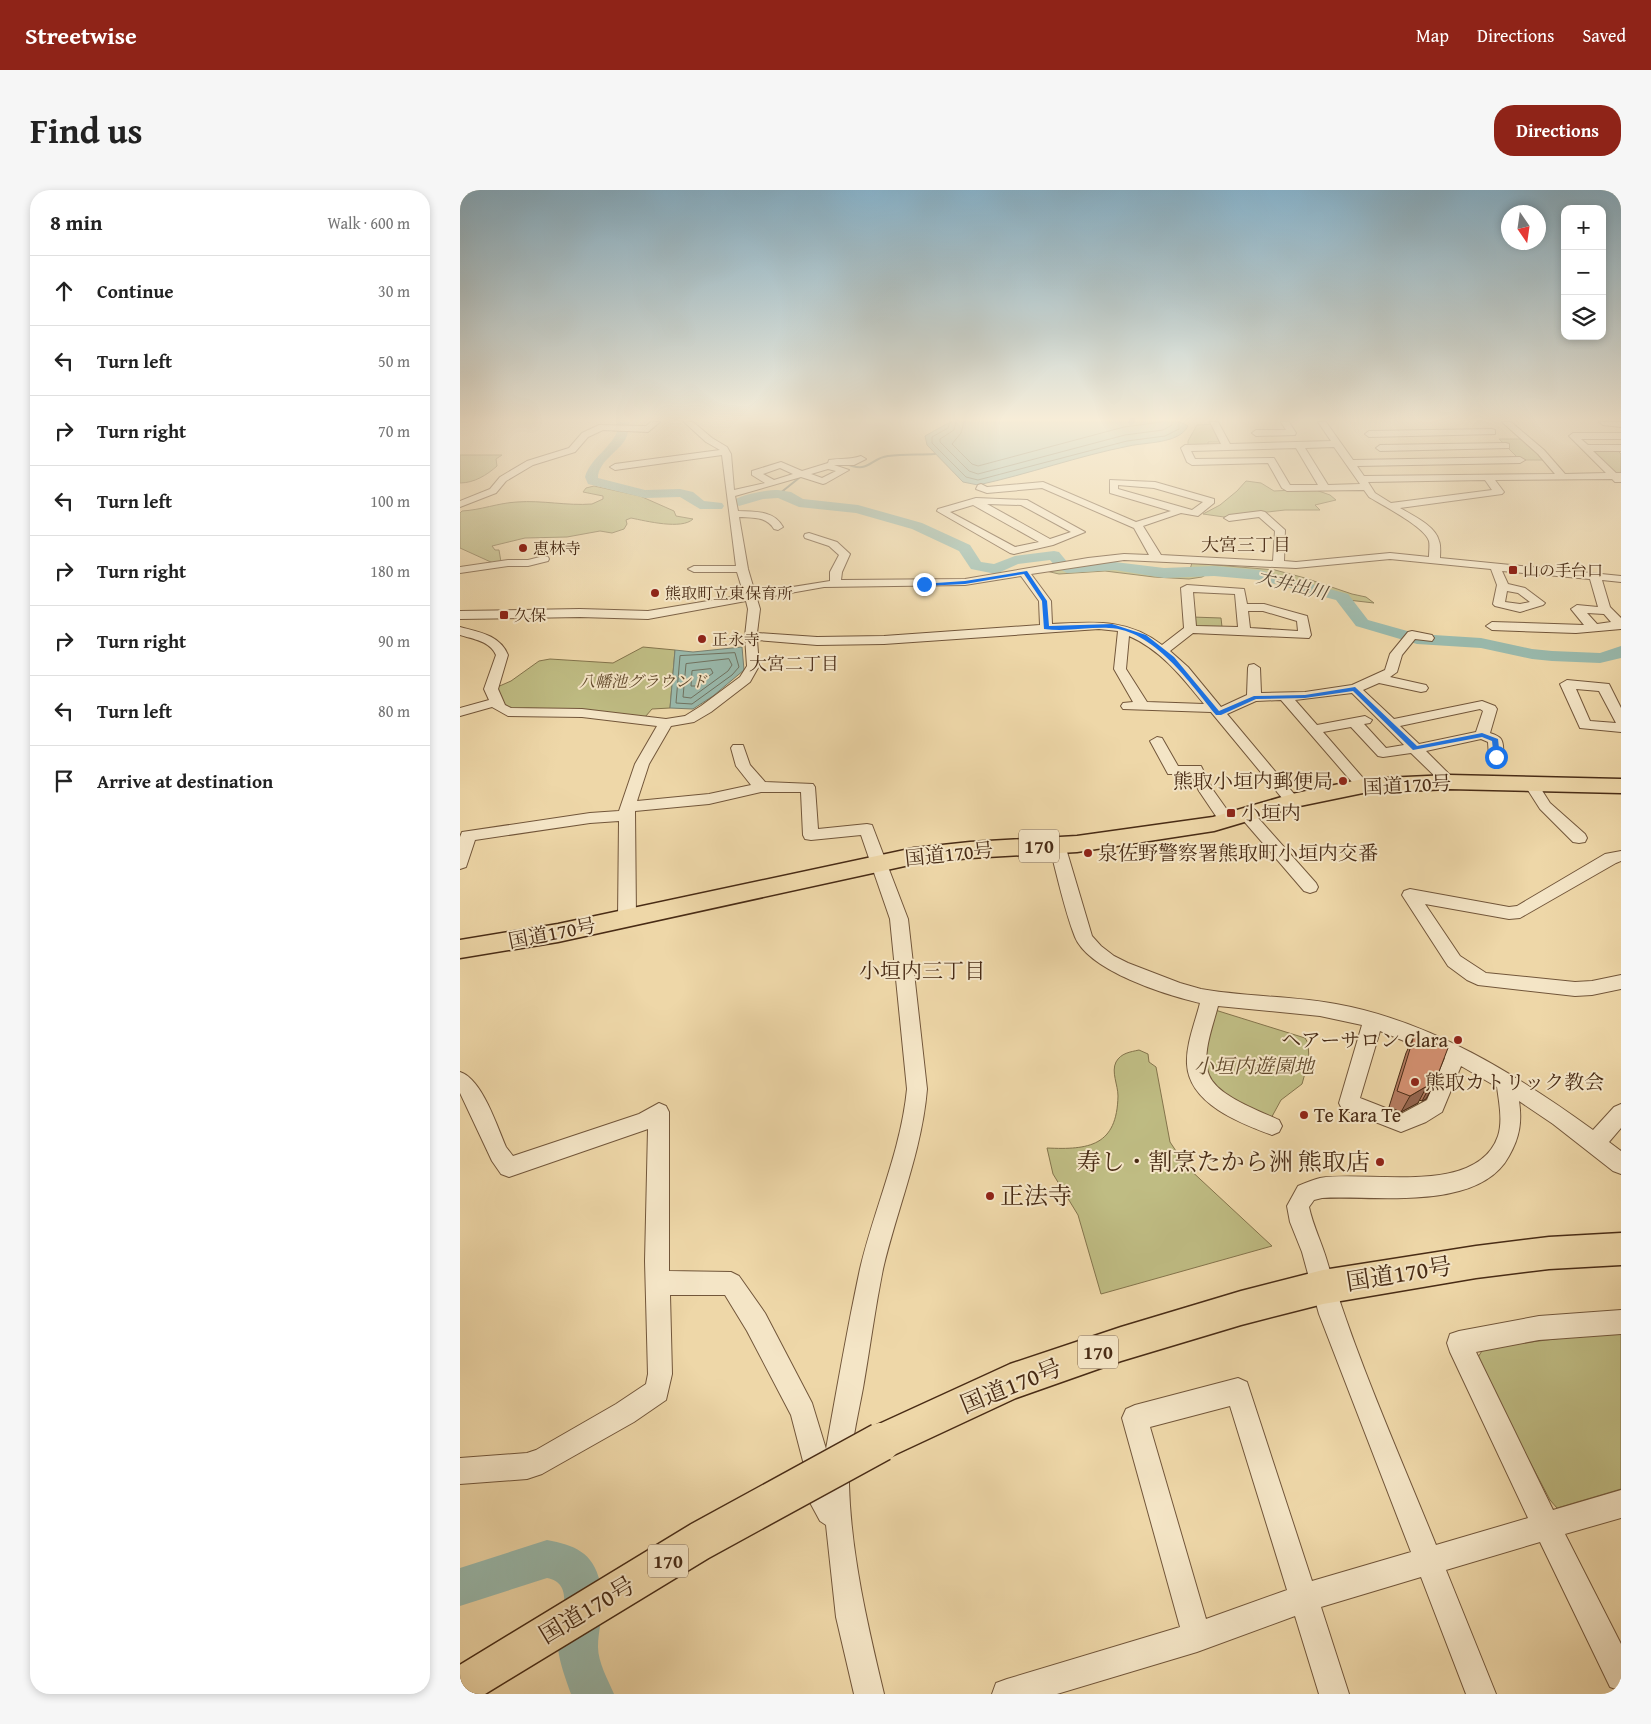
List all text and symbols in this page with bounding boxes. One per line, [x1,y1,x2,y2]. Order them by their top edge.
text: Streetwise [25,18,137,53]
text: Map [1416,22,1449,49]
text: Directions [1477,22,1554,49]
text: Saved [1582,22,1626,49]
text: Find us [30,105,143,156]
button: Directions [1494,105,1621,156]
north arrow [1501,205,1546,250]
map controls [1561,205,1606,340]
button: + [1561,205,1606,250]
text: 8 min [50,207,102,238]
text: Walk · 600 m [327,211,410,235]
button: − [1561,250,1606,295]
icon: ahead [50,277,78,305]
text: Continue [97,277,174,305]
text: 30 m [378,279,410,303]
button: layers [1561,295,1606,340]
icon: left [50,347,78,375]
text: Turn left [97,347,172,375]
text: 50 m [378,349,410,373]
icon: right [50,417,78,445]
text: Turn right [97,417,186,445]
text: 70 m [378,419,410,443]
icon: left [50,487,78,515]
text: Turn left [97,487,172,515]
text: 100 m [370,489,410,513]
district label: 大宮三丁目 [1201,531,1291,558]
place label: 恵林寺 [533,536,581,560]
marker: 恵林寺 [517,542,529,554]
icon: right [50,557,78,585]
text: Turn right [97,557,186,585]
place label: 山の手台口 [1523,558,1603,582]
text: 180 m [370,559,410,583]
water label: 大井出川 [1254,563,1332,607]
marker: 山の手台口 [1507,564,1519,576]
route end [913,573,936,596]
place label: 熊取町立東保育所 [665,581,793,605]
marker: 熊取町立東保育所 [649,587,661,599]
place label: 久保 [514,603,546,627]
marker: 久保 [498,609,510,621]
icon: right [50,627,78,655]
text: Turn right [97,627,186,655]
place label: 正永寺 [712,627,760,651]
text: 90 m [378,629,410,653]
marker: 正永寺 [696,633,708,645]
district label: 大宮二丁目 [749,650,839,677]
park label: 八幡池グラウンド [579,669,708,693]
icon: left [50,697,78,725]
text: Turn left [97,697,172,725]
text: 80 m [378,699,410,723]
route start [1485,746,1508,769]
place label: 熊取小垣内郵便局 [1173,766,1333,795]
icon: arrive [50,767,78,795]
text: Arrive at destination [97,767,273,795]
street label: 国道170号 [1362,768,1452,801]
marker: 熊取小垣内郵便局 [1337,775,1349,787]
place label: 小垣内 [1241,798,1301,827]
marker: 小垣内 [1225,807,1237,819]
road number: 170 [1019,830,1059,862]
street label: 国道170号 [903,834,995,873]
place label: 泉佐野警察署熊取町小垣内交番 [1098,838,1378,867]
marker: 泉佐野警察署熊取町小垣内交番 [1082,847,1094,859]
street label: 国道170号 [506,910,598,955]
district label: 小垣内三丁目 [859,955,985,986]
place label: ヘアーサロン Clara [1281,1025,1449,1054]
marker: ヘアーサロン Clara [1452,1034,1464,1046]
park label: 小垣内遊園地 [1194,1051,1316,1080]
place label: 熊取カトリック教会 [1425,1067,1604,1096]
marker: 熊取カトリック教会 [1409,1076,1421,1088]
place label: Te Kara Te [1314,1100,1401,1129]
marker: Te Kara Te [1298,1109,1310,1121]
place label: 寿し・割烹たから洲 熊取店 [1077,1144,1370,1179]
marker: 寿し・割烹たから洲 熊取店 [1374,1156,1386,1168]
place label: 正法寺 [1000,1178,1072,1213]
marker: 正法寺 [984,1190,996,1202]
street label: 国道170号 [1344,1248,1454,1299]
road number: 170 [1078,1336,1118,1368]
street label: 国道170号 [955,1349,1067,1422]
road number: 170 [648,1544,688,1578]
street label: 国道170号 [532,1567,641,1652]

